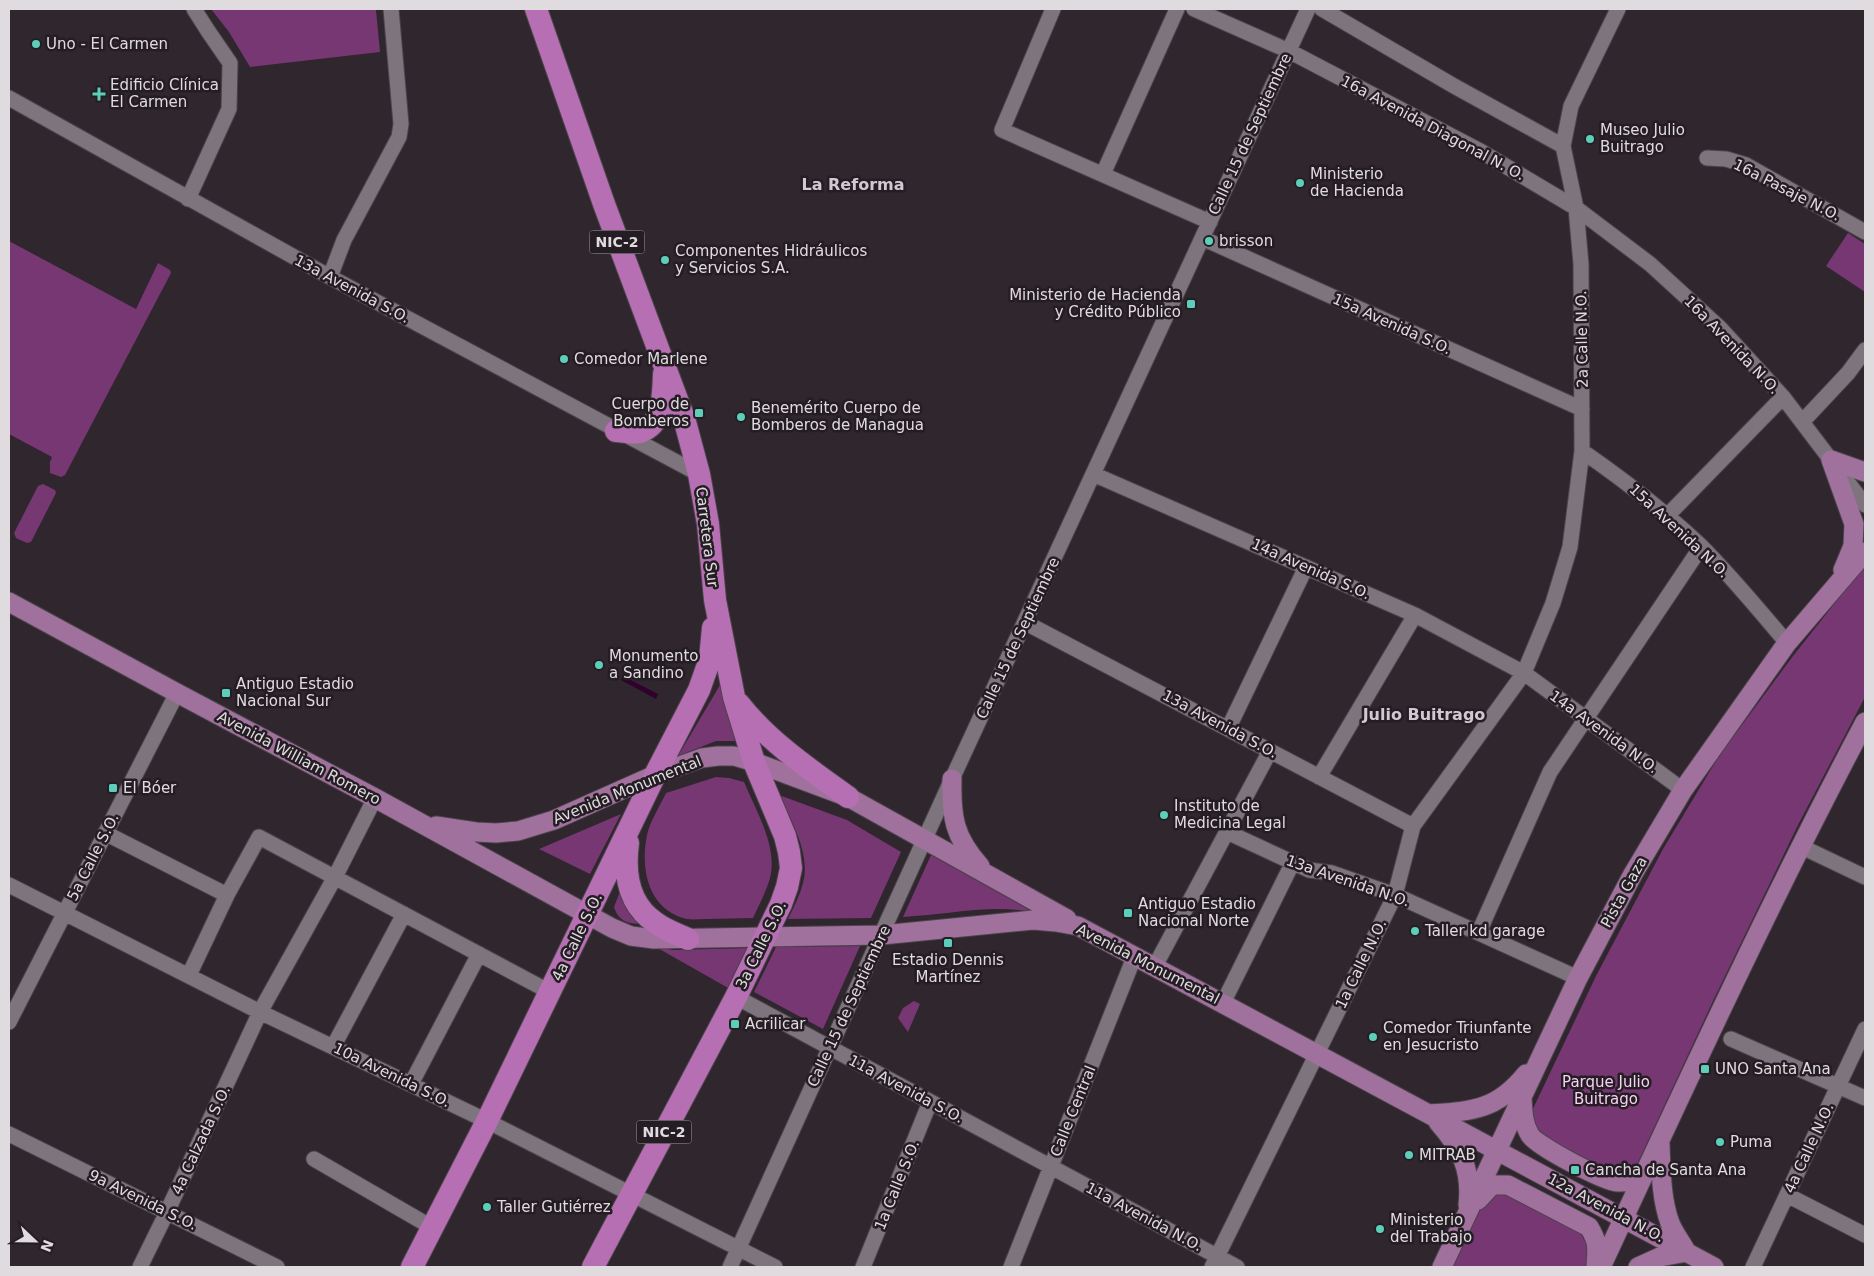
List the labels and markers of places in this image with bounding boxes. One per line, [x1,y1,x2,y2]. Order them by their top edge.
place label: Uno - El Carmen [46,35,168,53]
marker: Uno - El Carmen [30,38,42,50]
place label: Edificio Clínica El Carmen [110,76,219,111]
marker: Edificio Clínica El Carmen [92,87,106,101]
place label: Museo Julio Buitrago [1600,121,1685,156]
marker: Museo Julio Buitrago [1584,133,1596,145]
place label: Ministerio de Hacienda [1310,165,1404,200]
marker: Ministerio de Hacienda [1294,177,1306,189]
place label: brisson [1219,232,1273,250]
marker: brisson [1203,235,1215,247]
place label: Componentes Hidráulicos y Servicios S.A. [675,242,867,277]
marker: Componentes Hidráulicos y Servicios S.A. [659,254,671,266]
place label: Ministerio de Hacienda y Crédito Público [1009,286,1181,321]
marker: Ministerio de Hacienda y Crédito Público [1185,298,1197,310]
place label: Comedor Marlene [574,350,708,368]
marker: Comedor Marlene [558,353,570,365]
place label: Cuerpo de Bomberos [611,395,689,430]
place label: Benemérito Cuerpo de Bomberos de Managua [751,399,924,434]
marker: Cuerpo de Bomberos [693,407,705,419]
marker: Benemérito Cuerpo de Bomberos de Managua [735,411,747,423]
place label: Monumento a Sandino [609,647,699,682]
marker: Monumento a Sandino [593,659,605,671]
place label: Antiguo Estadio Nacional Sur [236,675,354,710]
marker: Antiguo Estadio Nacional Sur [220,687,232,699]
place label: El Bóer [123,779,177,797]
marker: El Bóer [107,782,119,794]
place label: Instituto de Medicina Legal [1174,797,1286,832]
marker: Instituto de Medicina Legal [1158,809,1170,821]
place label: Antiguo Estadio Nacional Norte [1138,895,1256,930]
marker: Antiguo Estadio Nacional Norte [1122,907,1134,919]
place label: Taller kd garage [1424,922,1545,940]
marker: Taller kd garage [1409,925,1421,937]
marker: Estadio Dennis Martínez [942,937,954,949]
place label: Estadio Dennis Martínez [892,951,1004,986]
place label: Acrilicar [745,1015,806,1033]
marker: Acrilicar [729,1018,741,1030]
place label: Comedor Triunfante en Jesucristo [1383,1019,1532,1054]
marker: Comedor Triunfante en Jesucristo [1367,1031,1379,1043]
place label: UNO Santa Ana [1715,1060,1831,1078]
marker: UNO Santa Ana [1699,1063,1711,1075]
place label: Puma [1730,1133,1772,1151]
marker: Puma [1714,1136,1726,1148]
place label: MITRAB [1419,1146,1476,1164]
marker: MITRAB [1403,1149,1415,1161]
place label: Cancha de Santa Ana [1585,1161,1746,1179]
marker: Cancha de Santa Ana [1569,1164,1581,1176]
place label: Taller Gutiérrez [496,1198,611,1216]
marker: Taller Gutiérrez [481,1201,493,1213]
place label: Ministerio del Trabajo [1390,1211,1472,1246]
marker: Ministerio del Trabajo [1374,1223,1386,1235]

